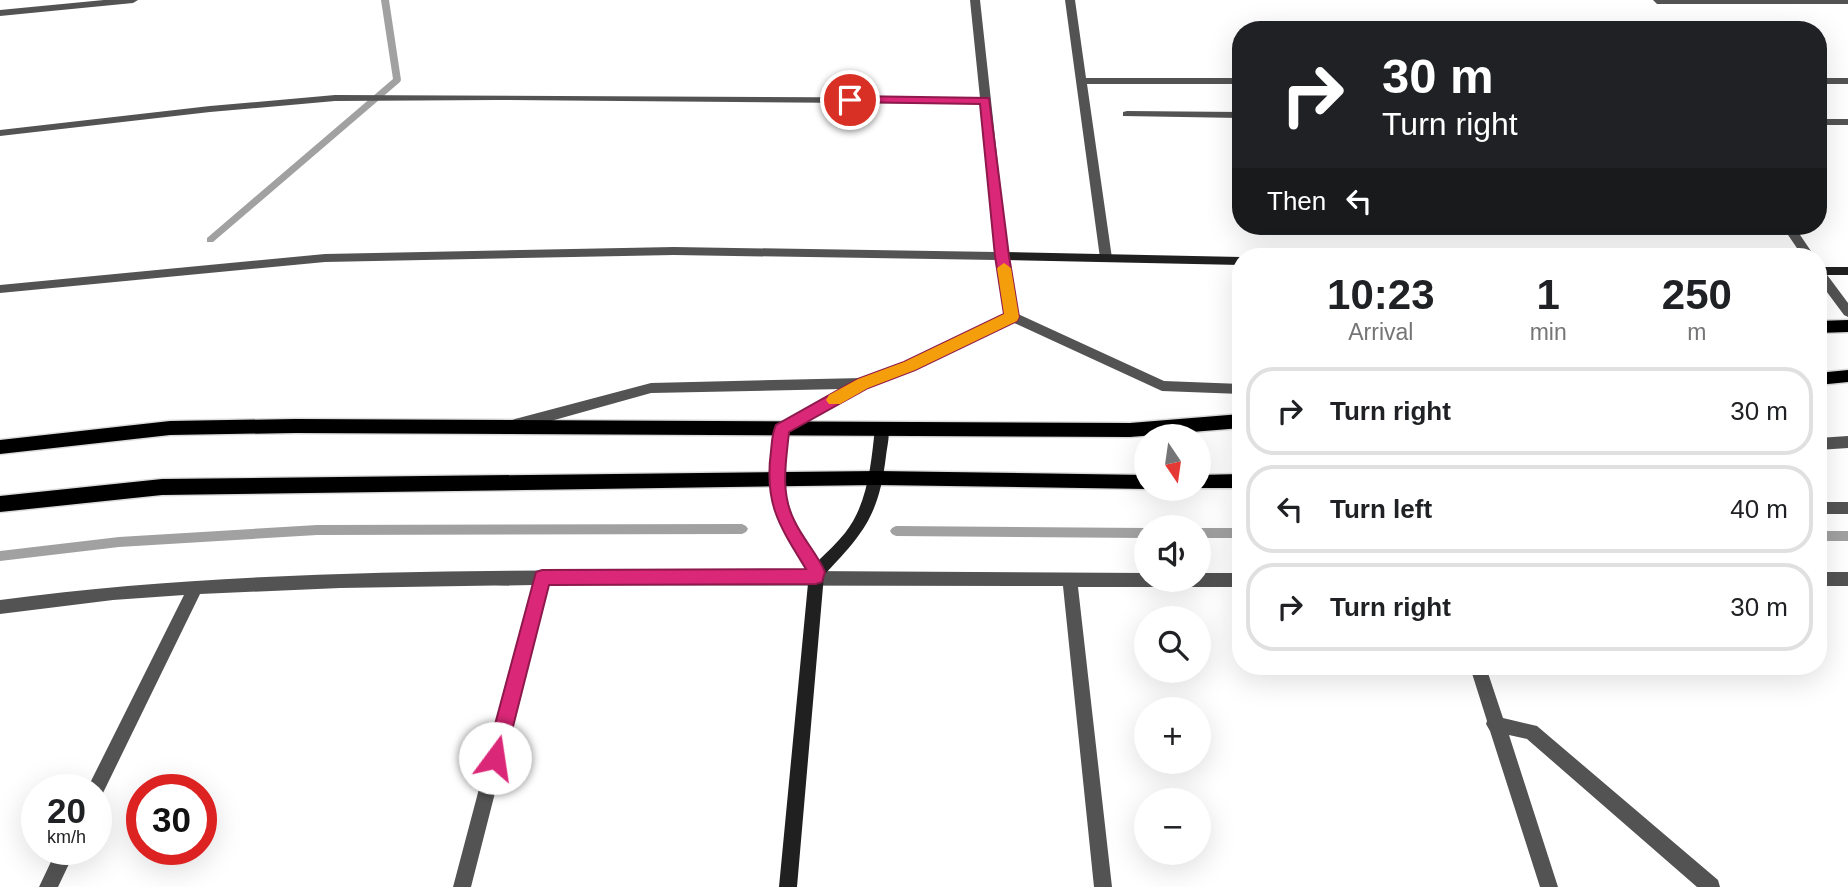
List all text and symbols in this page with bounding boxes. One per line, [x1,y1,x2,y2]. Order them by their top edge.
icon: right [1267,49,1358,140]
text: 30 m [1382,49,1494,103]
pin [820,70,880,130]
icon: arrive [831,81,869,119]
text: Turn right [1382,106,1518,142]
icon: left [1340,182,1378,220]
text: Then [1267,186,1326,216]
text: 10:23 [1327,271,1435,318]
text: 1 [1536,271,1560,318]
text: 250 [1662,271,1732,318]
text: Arrival [1348,319,1413,345]
text: min [1530,319,1567,345]
text: m [1687,319,1706,345]
icon: right [1271,392,1309,430]
text: Turn right [1330,396,1451,426]
text: 30 m [1730,396,1788,426]
north arrow [1134,424,1211,500]
map controls [1134,424,1211,865]
icon: left [1271,490,1309,528]
text: Turn left [1330,494,1432,524]
text: 40 m [1730,494,1788,524]
button: sound [1134,515,1211,592]
icon: right [1271,588,1309,626]
text: Turn right [1330,592,1451,622]
text: 30 m [1730,592,1788,622]
button: search [1134,606,1211,683]
button: + [1134,697,1211,774]
position arrow [458,721,532,795]
speed limit sign: 30 [126,774,217,865]
button: − [1134,788,1211,865]
text: 20 [47,791,86,830]
text: km/h [47,827,86,847]

